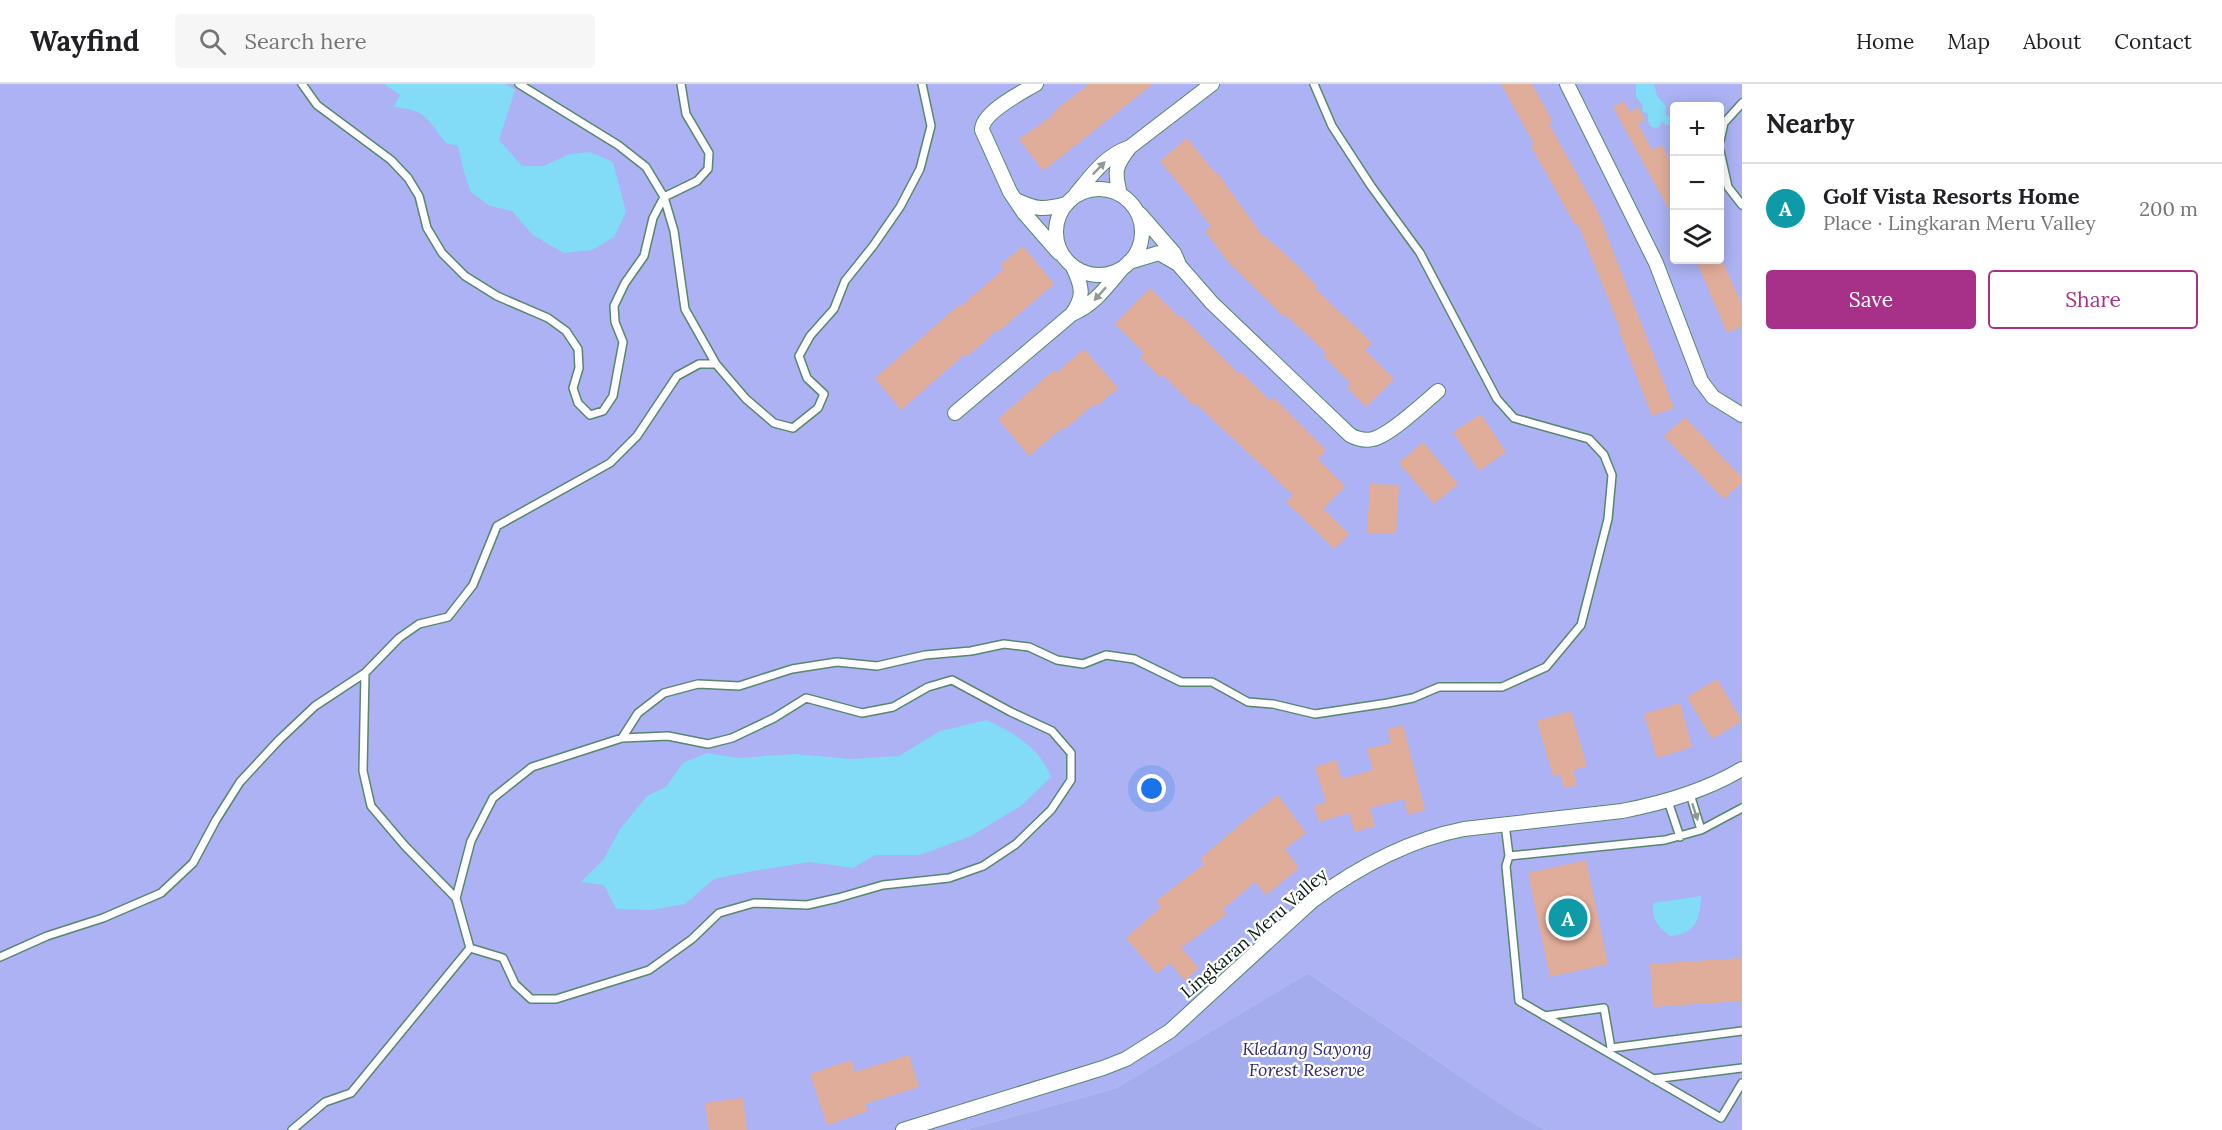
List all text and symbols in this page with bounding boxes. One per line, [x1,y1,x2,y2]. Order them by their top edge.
search box [175,14,595,68]
text: Wayfind [30,23,139,59]
icon: search [196,25,229,58]
text: Search here [244,27,367,55]
text: Home [1856,28,1914,55]
text: Map [1947,28,1990,55]
text: About [2023,28,2081,55]
text: Contact [2114,28,2192,55]
map controls [1670,102,1724,264]
button: + [1670,102,1724,156]
text: Nearby [1766,107,1854,140]
button: − [1670,156,1724,210]
one-way arrow [1092,160,1106,175]
text: Golf Vista Resorts Home [1823,182,2080,210]
text: A [1779,196,1792,221]
text: 200 m [2139,196,2198,221]
button: layers [1670,210,1724,264]
text: Place · Lingkaran Meru Valley [1823,210,2096,235]
button: Save [1766,270,1976,329]
button: Share [1988,270,2198,329]
one-way arrow [1094,286,1107,301]
your location [1137,774,1166,803]
one-way arrow [1691,803,1701,821]
street label: Lingkaran Meru Valley [1176,863,1333,1003]
pin: A [1548,896,1588,940]
park label: Kledang Sayong Forest Reserve [1242,1037,1372,1081]

